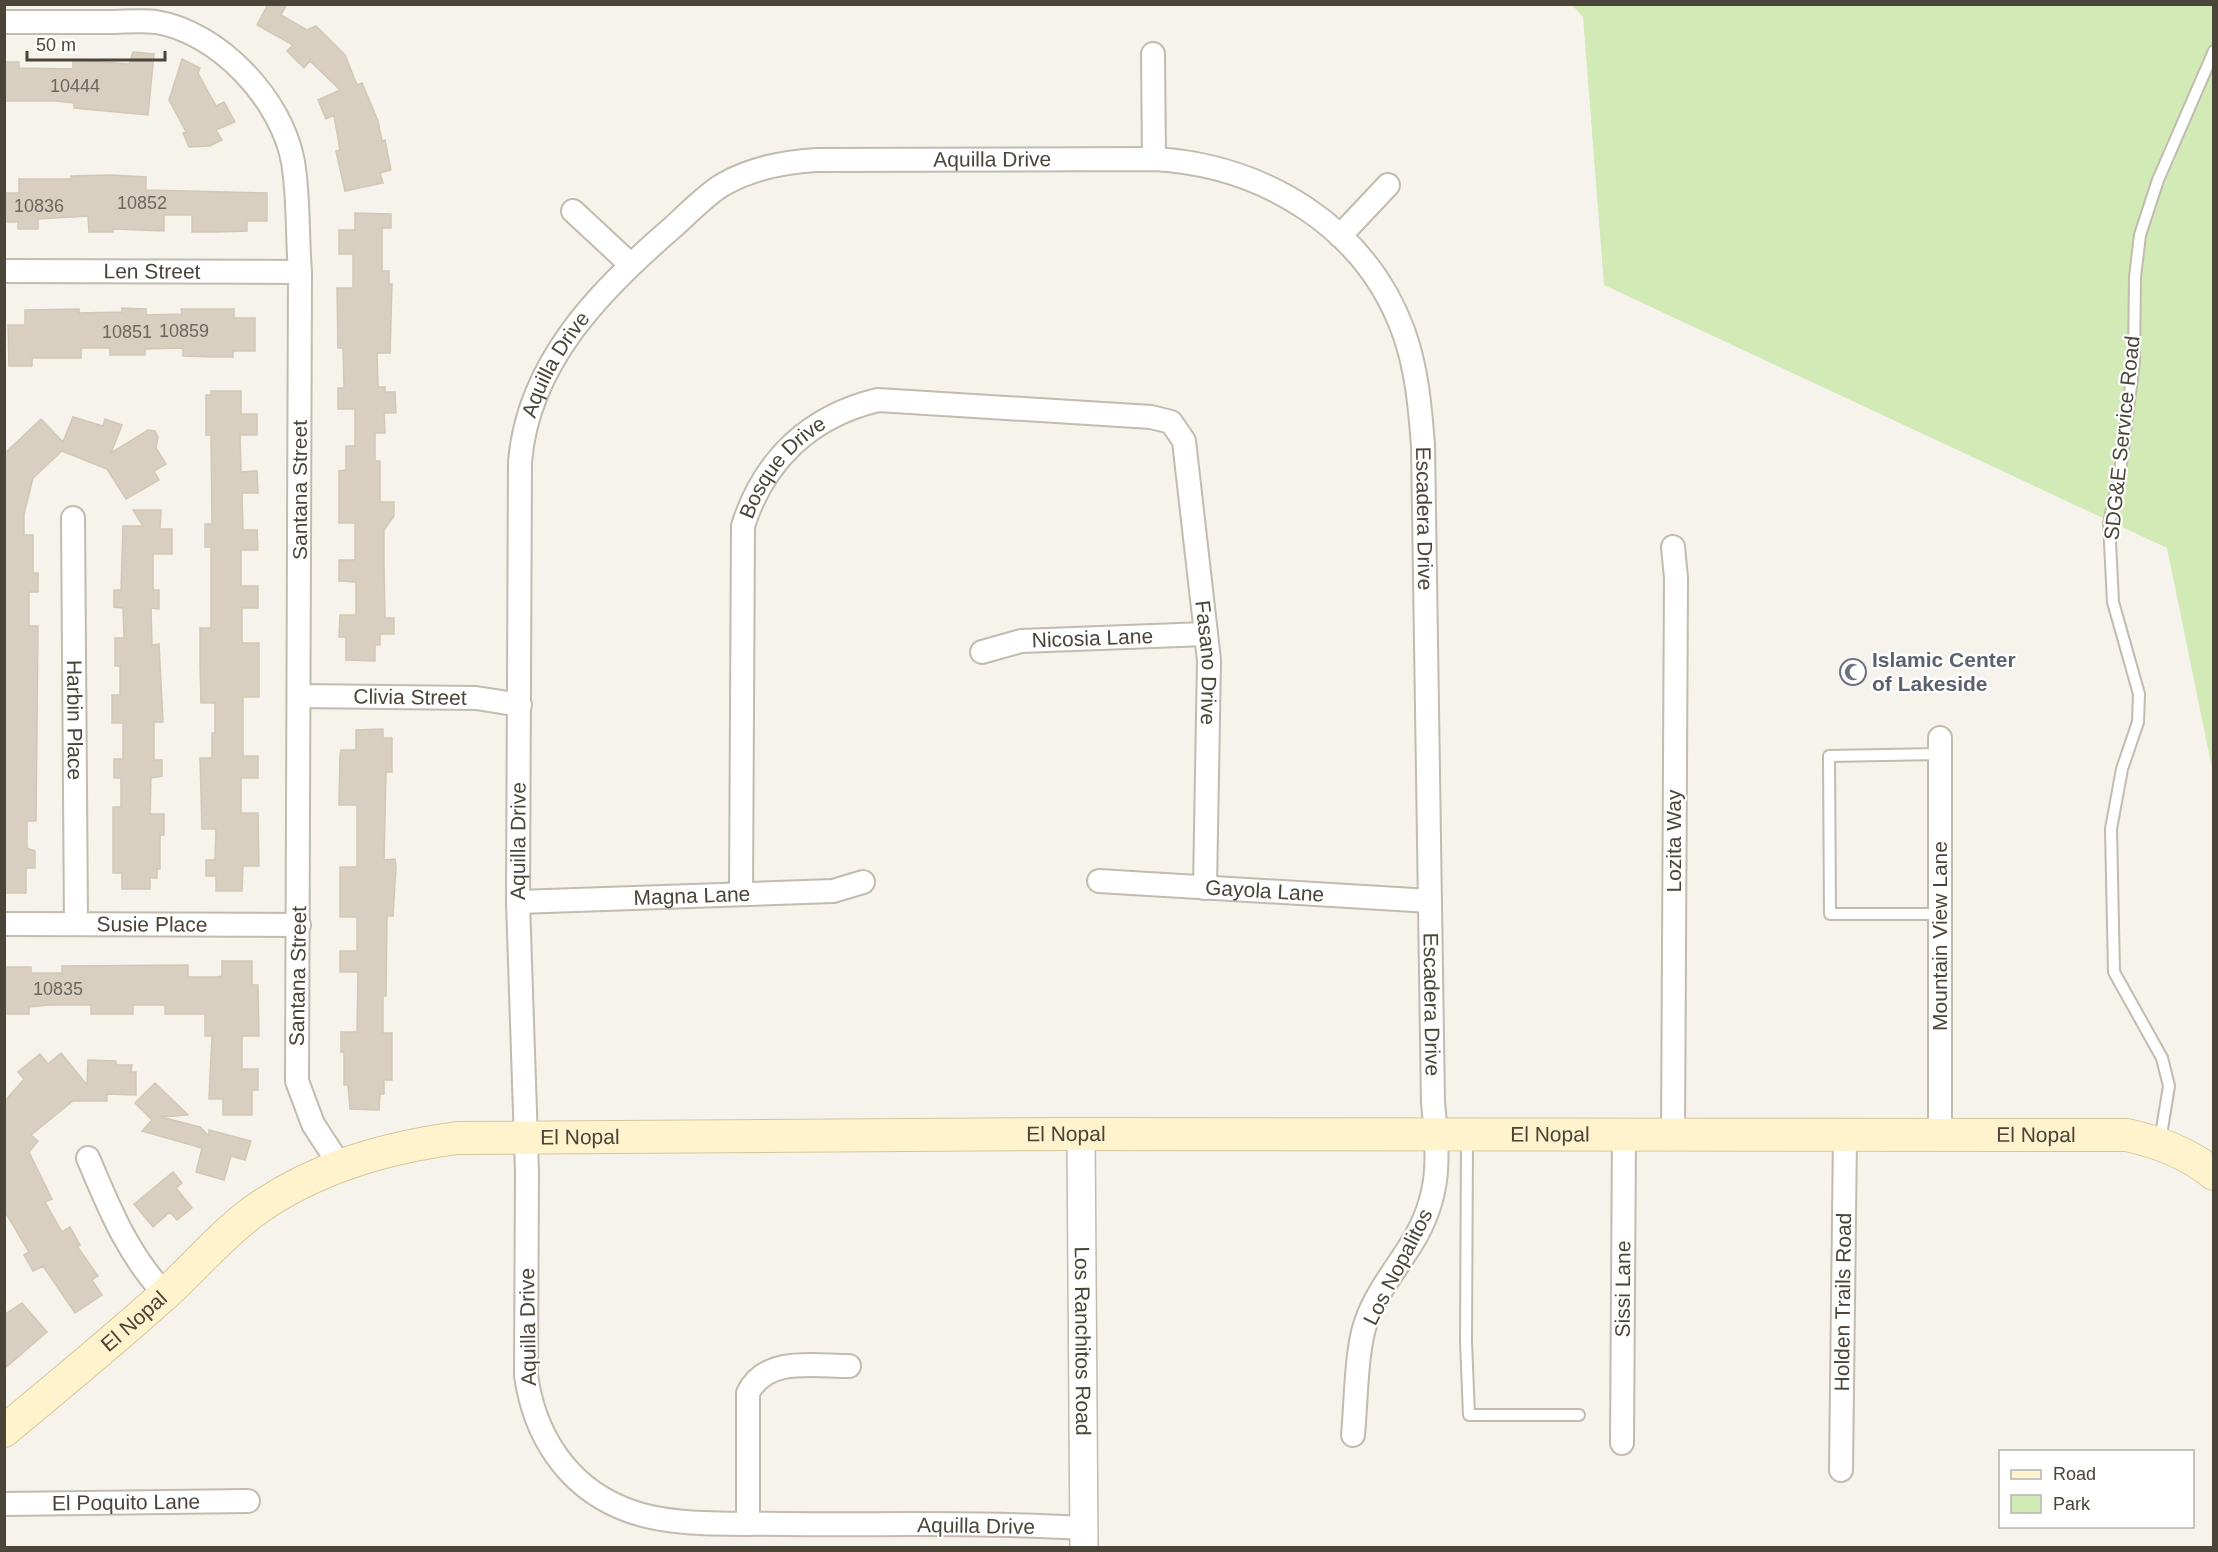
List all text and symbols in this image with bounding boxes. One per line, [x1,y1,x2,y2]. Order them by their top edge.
scale bar [27,24,165,62]
text: 50 m [36,35,76,55]
house number: 10444 [50,76,100,96]
street label: Aquilla Drive [933,147,1051,171]
house number: 10852 [117,193,167,213]
house number: 10836 [14,196,64,216]
street label: Len Street [103,259,201,283]
street label: Aquilla Drive [517,307,594,420]
house number: 10859 [159,321,209,341]
house number: 10851 [102,322,152,342]
street label: SDG&E Service Road [2099,335,2144,541]
street label: Bosque Drive [735,411,829,521]
street label: Santana Street [288,420,311,560]
street label: Escadera Drive [1412,446,1437,590]
street label: Fasano Drive [1191,599,1221,725]
street label: Nicosia Lane [1031,624,1154,652]
place label: Islamic Center of Lakeside [1872,648,2016,695]
mosque icon: Islamic Center of Lakeside [1838,657,1868,687]
street label: Harbin Place [63,660,87,780]
street label: Clivia Street [353,685,467,709]
street label: Aquilla Drive [506,782,530,900]
street label: Lozita Way [1662,789,1685,893]
street label: Mountain View Lane [1928,841,1951,1031]
street label: Gayola Lane [1205,875,1325,906]
street label: Magna Lane [633,882,751,909]
street label: Santana Street [285,906,310,1046]
street label: Susie Place [96,912,208,936]
street label: Escadera Drive [1419,932,1445,1076]
house number: 10835 [33,979,83,999]
street label: El Nopal [1026,1122,1106,1145]
street label: El Nopal [1510,1122,1590,1145]
street label: El Nopal [1996,1123,2076,1146]
street label: El Nopal [540,1125,620,1148]
street label: Los Nopalitos [1358,1205,1437,1329]
street label: Holden Trails Road [1830,1213,1855,1392]
street label: Sissi Lane [1611,1240,1634,1338]
street label: Los Ranchitos Road [1071,1246,1095,1436]
street label: Aquilla Drive [515,1268,540,1386]
street label: El Nopal [96,1286,171,1356]
legend [1999,1450,2194,1528]
text: Road [2053,1464,2096,1484]
street label: El Poquito Lane [52,1490,200,1514]
text: Park [2053,1494,2091,1514]
street label: Aquilla Drive [917,1513,1035,1538]

